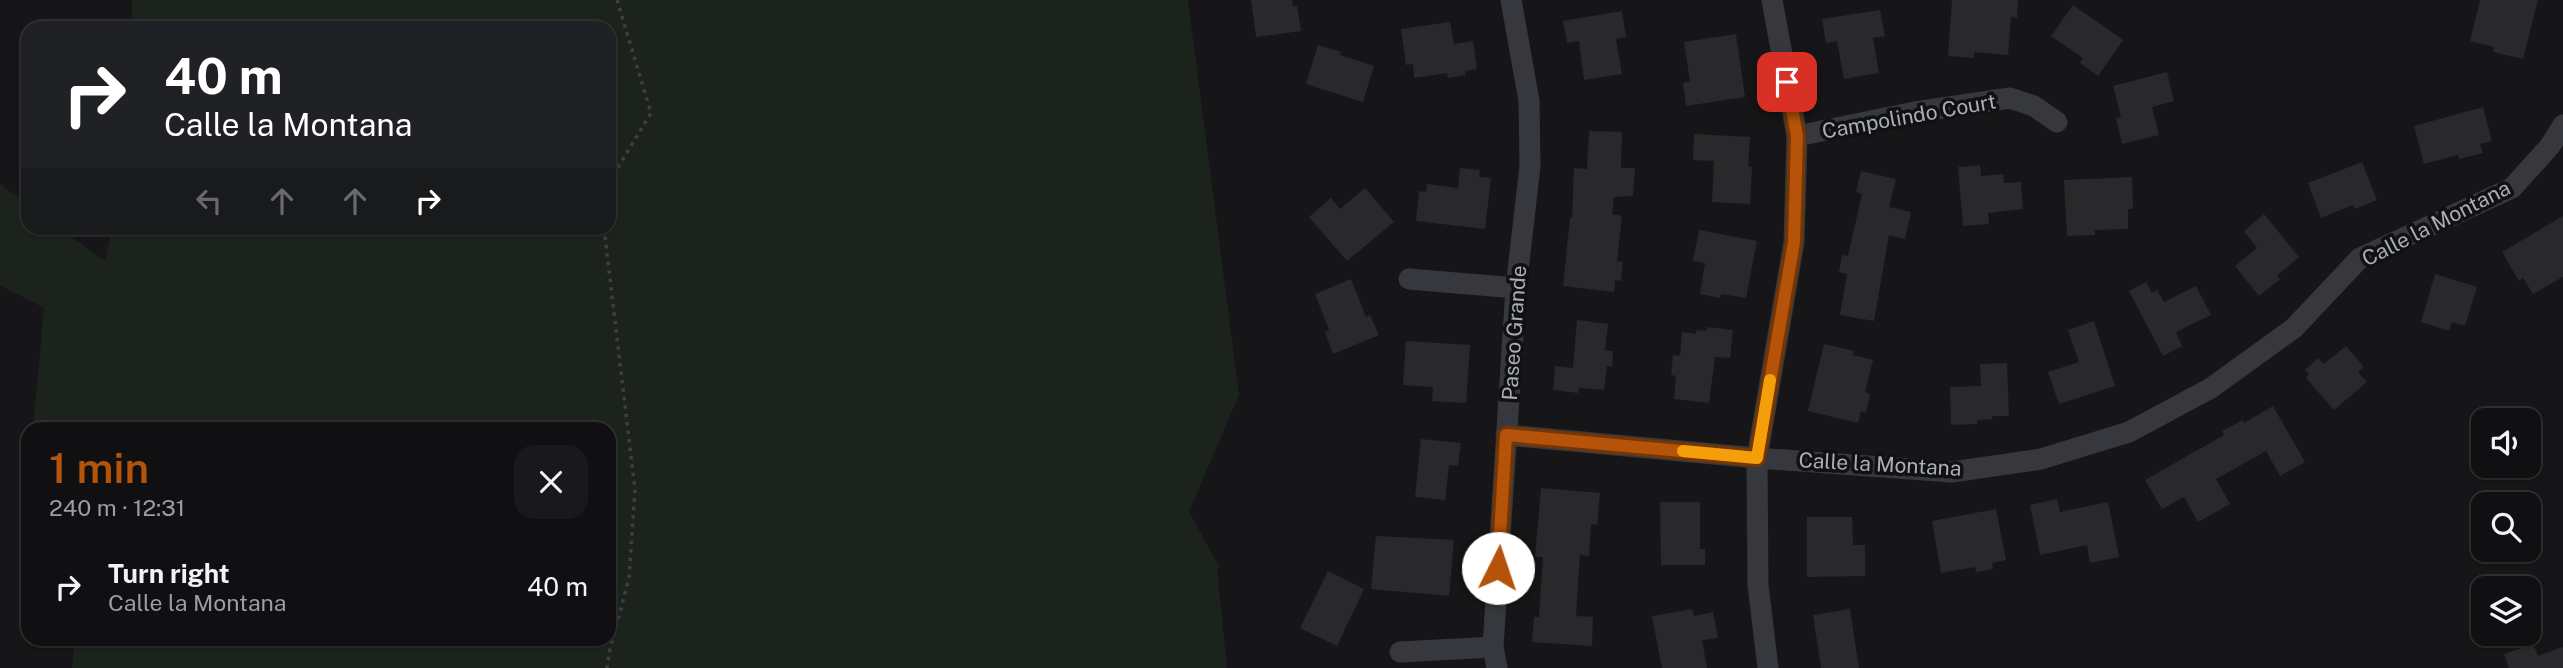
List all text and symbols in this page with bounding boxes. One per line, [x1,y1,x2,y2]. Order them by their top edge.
text: 40 m [164,47,283,105]
icon: right [49,49,140,140]
pin [1757,52,1817,112]
icon: arrive [1768,63,1806,101]
street label: Campolindo Court [1820,88,1998,144]
text: Calle la Montana [164,106,412,143]
street label: Calle la Montana [2358,175,2514,271]
icon: left [190,182,228,220]
icon: ahead [263,182,301,220]
icon: ahead [336,182,374,220]
icon: right [409,182,447,220]
street label: Paseo Grande [1497,265,1531,401]
map controls [2471,408,2541,646]
button: sound [2471,408,2541,478]
text: 1 min [49,443,149,492]
button: close [514,445,588,519]
street label: Calle la Montana [1798,447,1962,481]
button: search [2471,492,2541,562]
text: 240 m · 12:31 [49,494,185,521]
position arrow [1461,531,1535,605]
text: Turn right [108,558,230,589]
icon: right [49,568,87,606]
text: 40 m [527,571,588,602]
button: layers [2471,576,2541,646]
text: Calle la Montana [108,589,287,616]

